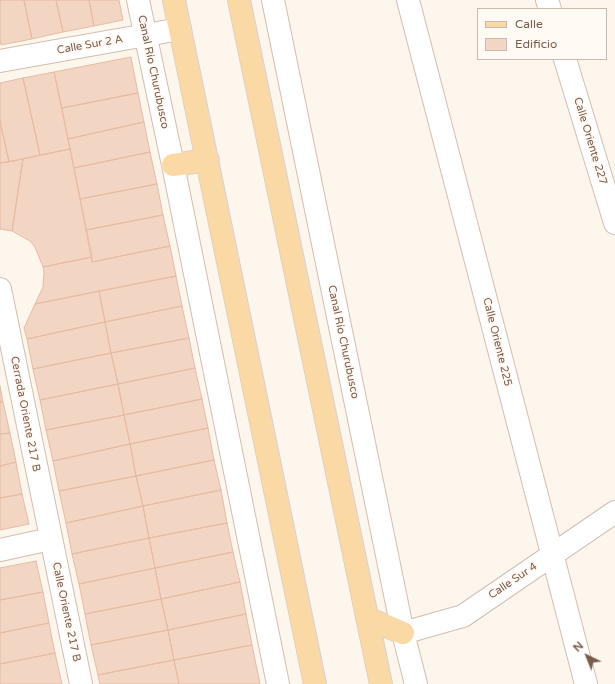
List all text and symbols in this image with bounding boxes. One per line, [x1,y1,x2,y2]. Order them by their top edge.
legend [477,8,607,60]
street label: Canal Río Churubusco [135,14,171,130]
text: Calle [515,17,543,31]
street label: Calle Sur 2 A [56,33,124,57]
text: Edificio [515,37,557,51]
street label: Calle Oriente 227 [570,96,610,186]
street label: Canal Río Churubusco [325,284,361,400]
street label: Calle Oriente 225 [480,296,514,388]
street label: Cerrada Oriente 217 B [7,355,43,473]
street label: Calle Sur 4 [486,560,540,602]
street label: Calle Oriente 217 B [49,561,83,663]
north arrow [567,636,607,676]
text: N [571,639,586,655]

